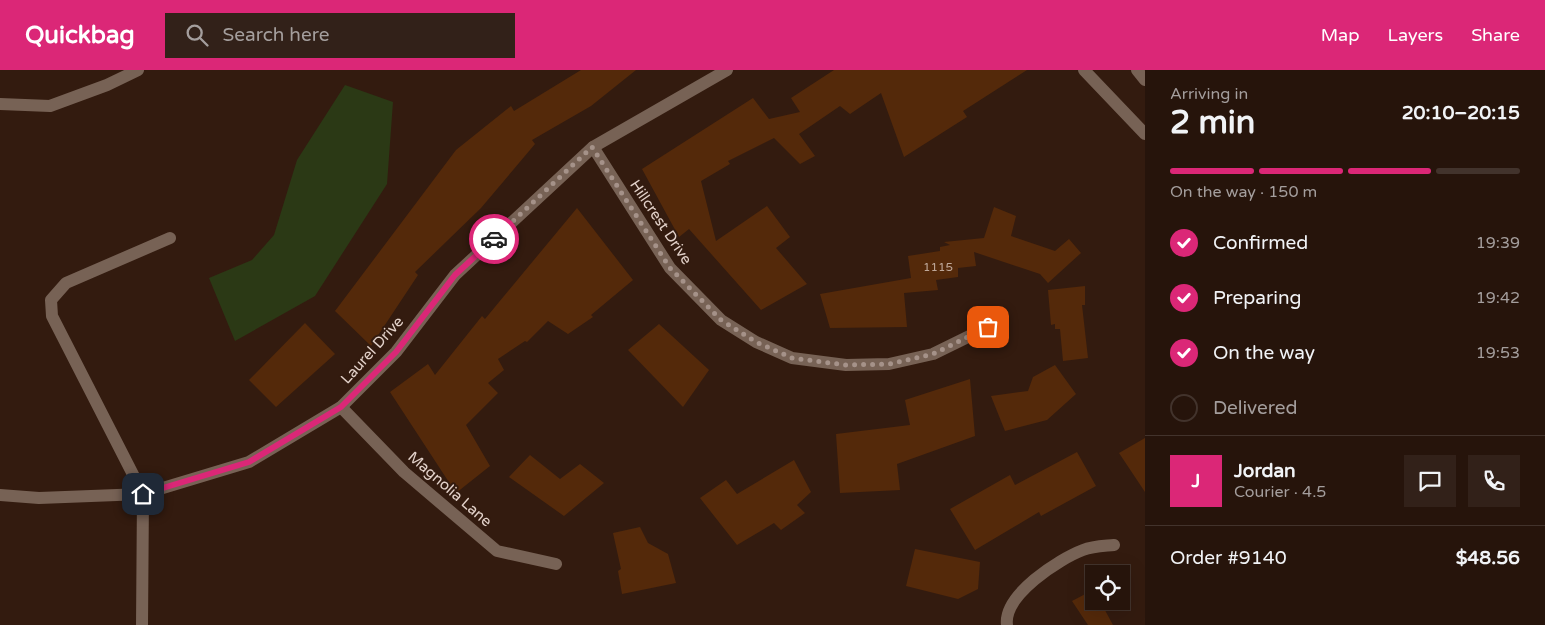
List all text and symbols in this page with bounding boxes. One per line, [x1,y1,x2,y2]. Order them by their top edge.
search box [165,13,515,58]
text: Quickbag [25,21,135,50]
icon: search [183,21,211,49]
text: Search here [223,24,329,46]
text: Map [1321,24,1360,46]
text: Layers [1388,24,1443,46]
text: Share [1471,24,1520,46]
text: Arriving in [1170,84,1248,104]
text: 20:10–20:15 [1402,102,1520,124]
text: 2 min [1170,104,1255,142]
street label: Hillcrest Drive [626,176,696,268]
text: On the way · 150 m [1170,182,1317,202]
courier [469,214,519,264]
icon: car [480,225,508,253]
icon: check [1170,229,1198,257]
text: Confirmed [1213,232,1308,254]
text: 19:39 [1476,233,1520,253]
house number: 1115 [923,260,953,274]
icon: check [1170,284,1198,312]
text: Preparing [1213,287,1302,309]
text: 19:42 [1476,288,1520,308]
pin [967,306,1009,348]
street label: Laurel Drive [337,312,407,388]
icon: bag [974,313,1002,341]
icon: check [1170,339,1198,367]
text: On the way [1213,342,1315,364]
text: 19:53 [1476,343,1520,363]
text: Delivered [1213,397,1298,419]
street label: Magnolia Lane [404,448,496,530]
button: chat [1404,455,1456,507]
button: phone [1468,455,1520,507]
text: Jordan [1234,460,1296,482]
text: J [1192,470,1200,492]
pin [122,473,164,515]
icon: home [129,480,157,508]
text: Courier · 4.5 [1234,482,1326,502]
text: Order #9140 [1170,547,1287,569]
text: $48.56 [1456,547,1520,569]
map controls [1085,565,1130,610]
button: locate [1085,565,1130,610]

